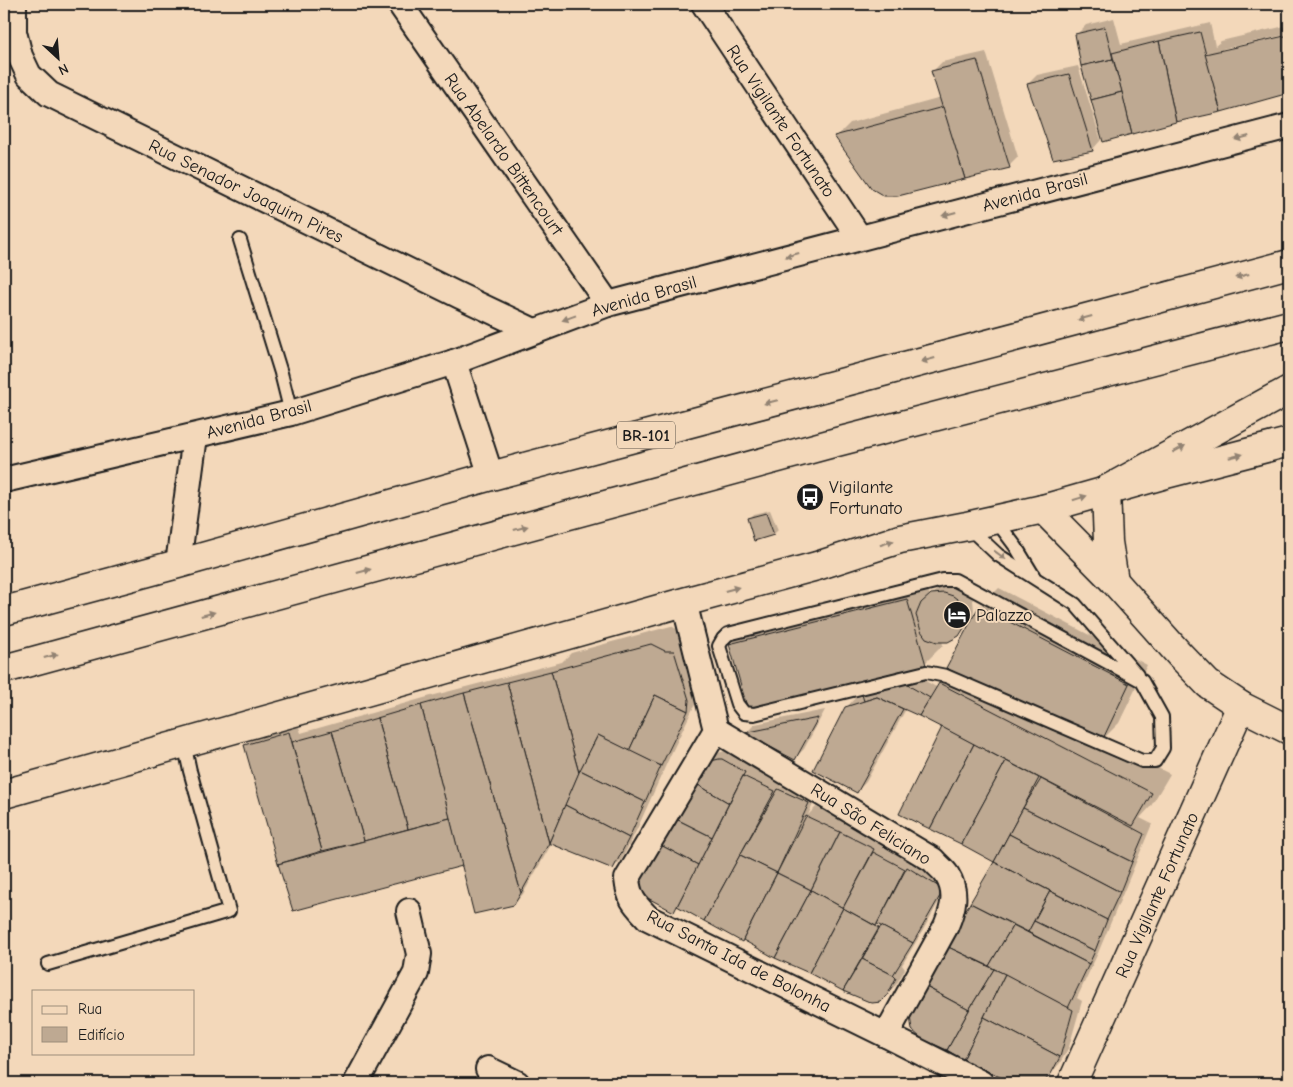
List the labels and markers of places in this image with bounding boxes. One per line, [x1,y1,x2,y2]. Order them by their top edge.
place label: Vigilante Fortunato [829,477,903,519]
bus stop icon: Vigilante Fortunato [795,482,825,512]
hotel icon: Palazzo [942,600,972,630]
place label: Palazzo [976,605,1033,626]

